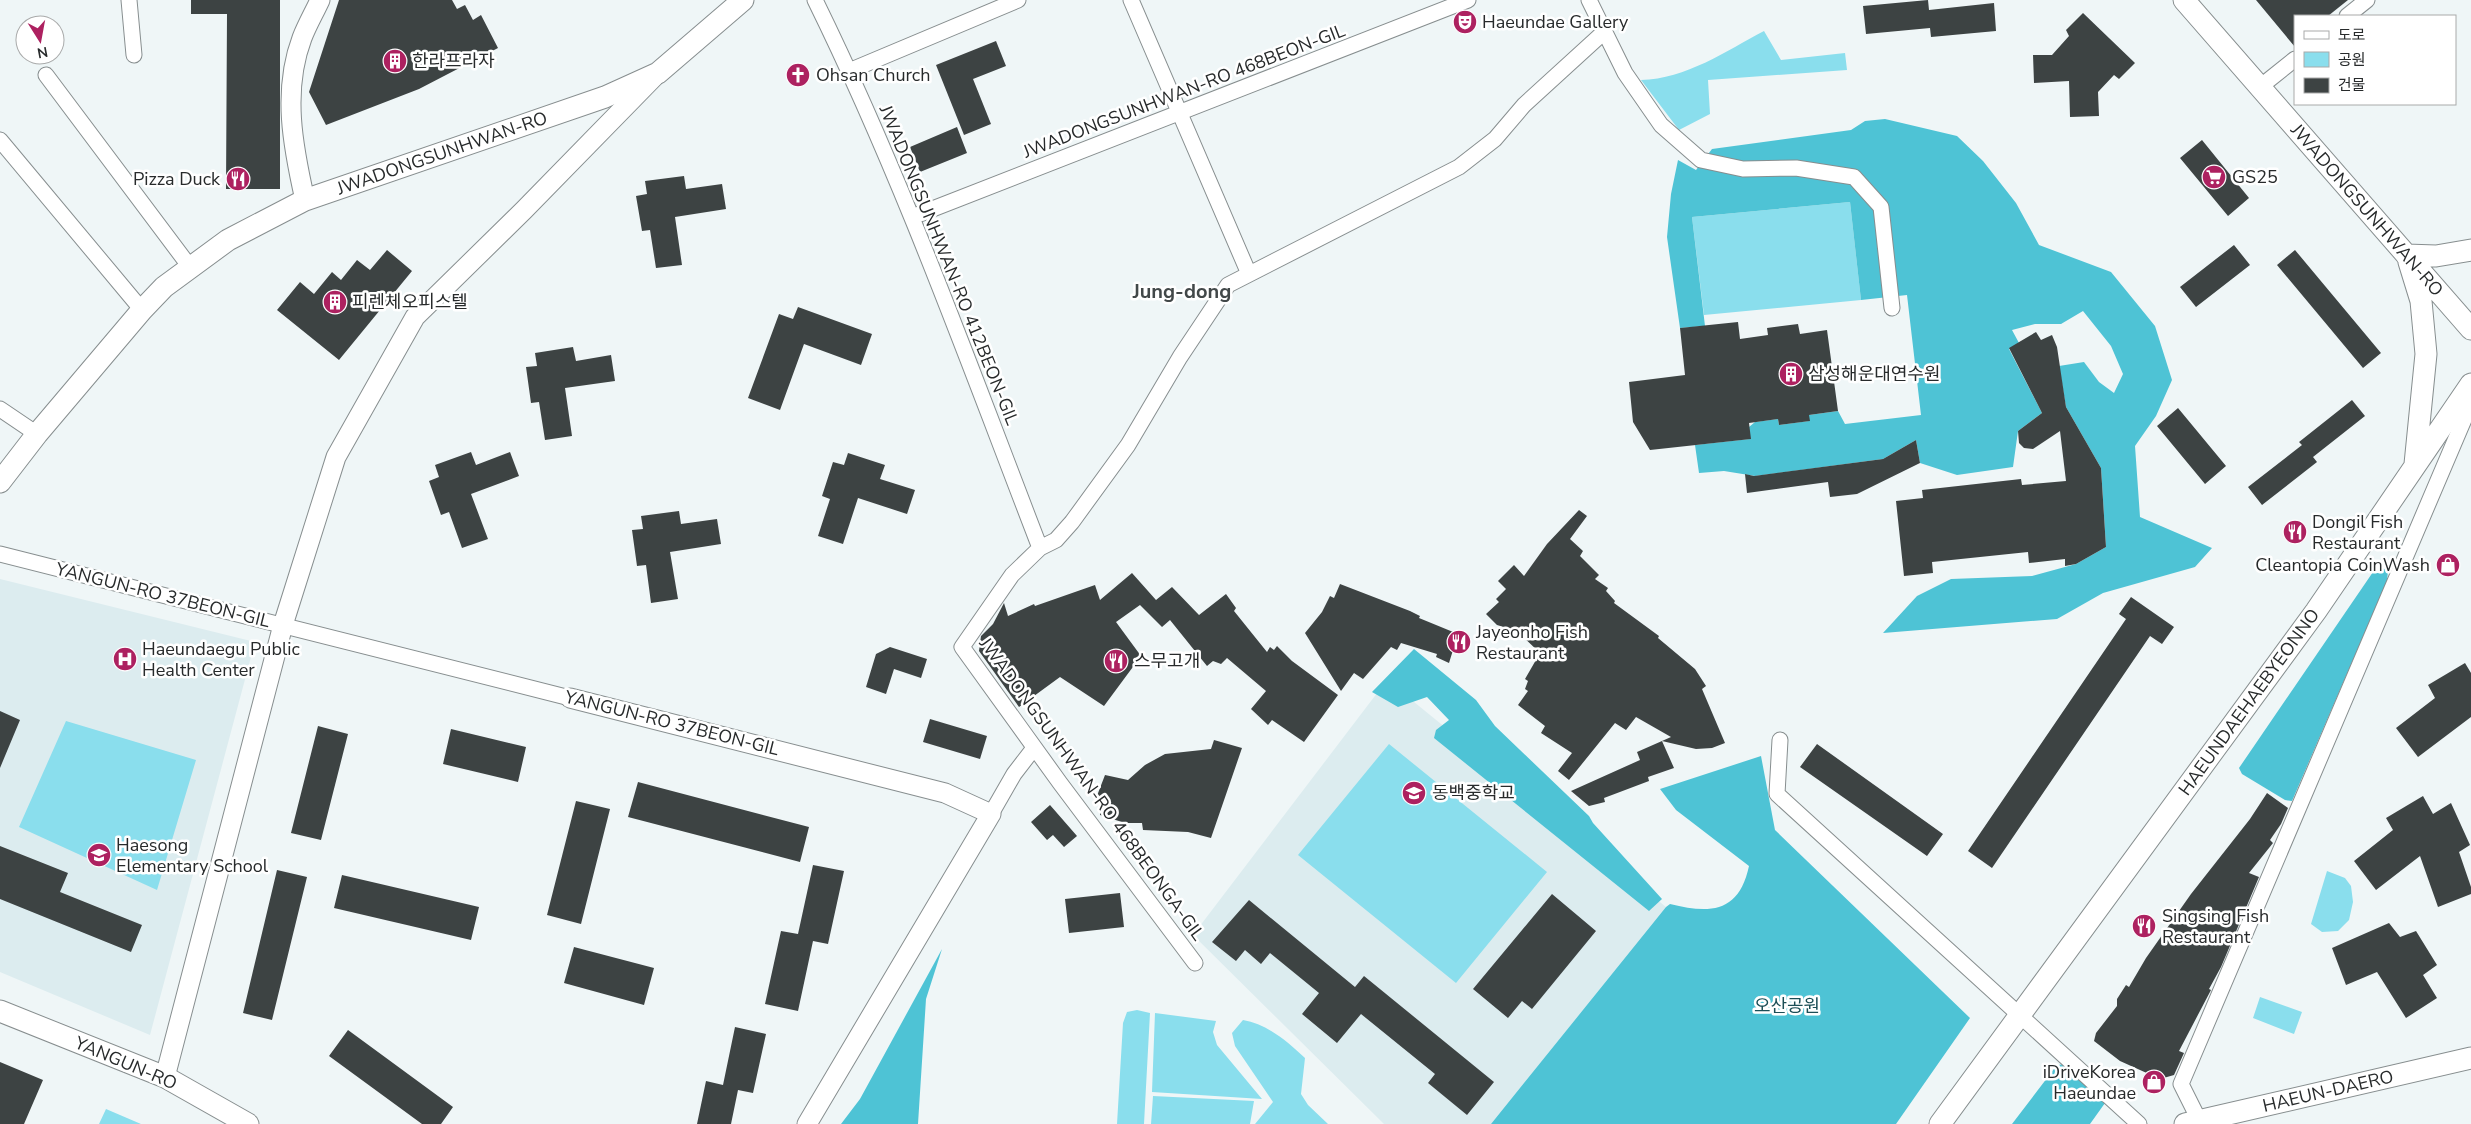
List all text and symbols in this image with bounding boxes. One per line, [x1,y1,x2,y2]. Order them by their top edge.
theatre icon: Haeundae Gallery [1452,9,1478,35]
place label: Haeundae Gallery [1482,10,1629,34]
north arrow [15,15,65,65]
legend [2294,15,2456,105]
street label: JWADONGSUNHWAN-RO 468BEON-GIL [1019,18,1349,164]
text: 도로 [2338,25,2366,45]
text: N [35,42,49,63]
building icon: 한라프라자 [382,48,408,74]
place label: 한라프라자 [412,49,495,73]
text: 공원 [2338,50,2366,70]
church icon: Ohsan Church [785,62,811,88]
place label: Ohsan Church [816,63,930,87]
text: 건물 [2338,75,2366,95]
street label: JWADONGSUNHWAN-RO 412BEON-GIL [873,101,1024,429]
street label: JWADONGSUNHWAN-RO [333,106,550,201]
street label: JWADONGSUNHWAN-RO [2285,118,2449,301]
supermarket icon: GS25 [2201,164,2227,190]
place label: GS25 [2232,165,2278,189]
restaurant icon: Pizza Duck [225,166,251,192]
place label: Pizza Duck [133,167,221,191]
district label: Jung-dong [1132,278,1231,305]
building icon: 피렌체오피스텔 [322,289,348,315]
place label: 피렌체오피스텔 [352,290,468,314]
building icon: 삼성해운대연수원 [1778,361,1804,387]
place label: 삼성해운대연수원 [1808,362,1940,386]
place label: Dongil Fish Restaurant [2312,510,2403,555]
restaurant icon: Dongil Fish Restaurant [2282,519,2308,545]
shop icon: Cleantopia CoinWash [2435,552,2461,578]
place label: Cleantopia CoinWash [2255,553,2430,577]
street label: YANGUN-RO 37BEON-GIL [52,557,273,633]
street label: HAEUNDAEHAEBYEONNO [2173,604,2325,800]
place label: Jayeonho Fish Restaurant [1475,620,1588,665]
restaurant icon: Jayeonho Fish Restaurant [1446,629,1472,655]
street label: JWADONGSUNHWAN-RO 468BEONGA-GIL [973,632,1210,945]
place label: Haeundaegu Public Health Center [142,637,300,682]
hospital icon: Haeundaegu Public Health Center [112,646,138,672]
restaurant icon: 스무고개 [1103,648,1129,674]
place label: 스무고개 [1134,649,1200,673]
street label: YANGUN-RO 37BEON-GIL [561,685,782,761]
school or university icon: 동백중학교 [1401,780,1427,806]
place label: 동백중학교 [1432,781,1515,805]
place label: Haesong Elementary School [116,833,269,878]
school or university icon: Haesong Elementary School [86,842,112,868]
place label: Singsing Fish Restaurant [2162,904,2269,949]
restaurant icon: Singsing Fish Restaurant [2131,913,2157,939]
park label: 오산공원 [1754,994,1820,1018]
street label: YANGUN-RO [70,1030,181,1095]
place label: iDriveKorea Haeundae [2043,1060,2136,1105]
street label: HAEUN-DAERO [2260,1064,2396,1118]
shop icon: iDriveKorea Haeundae [2141,1069,2167,1095]

